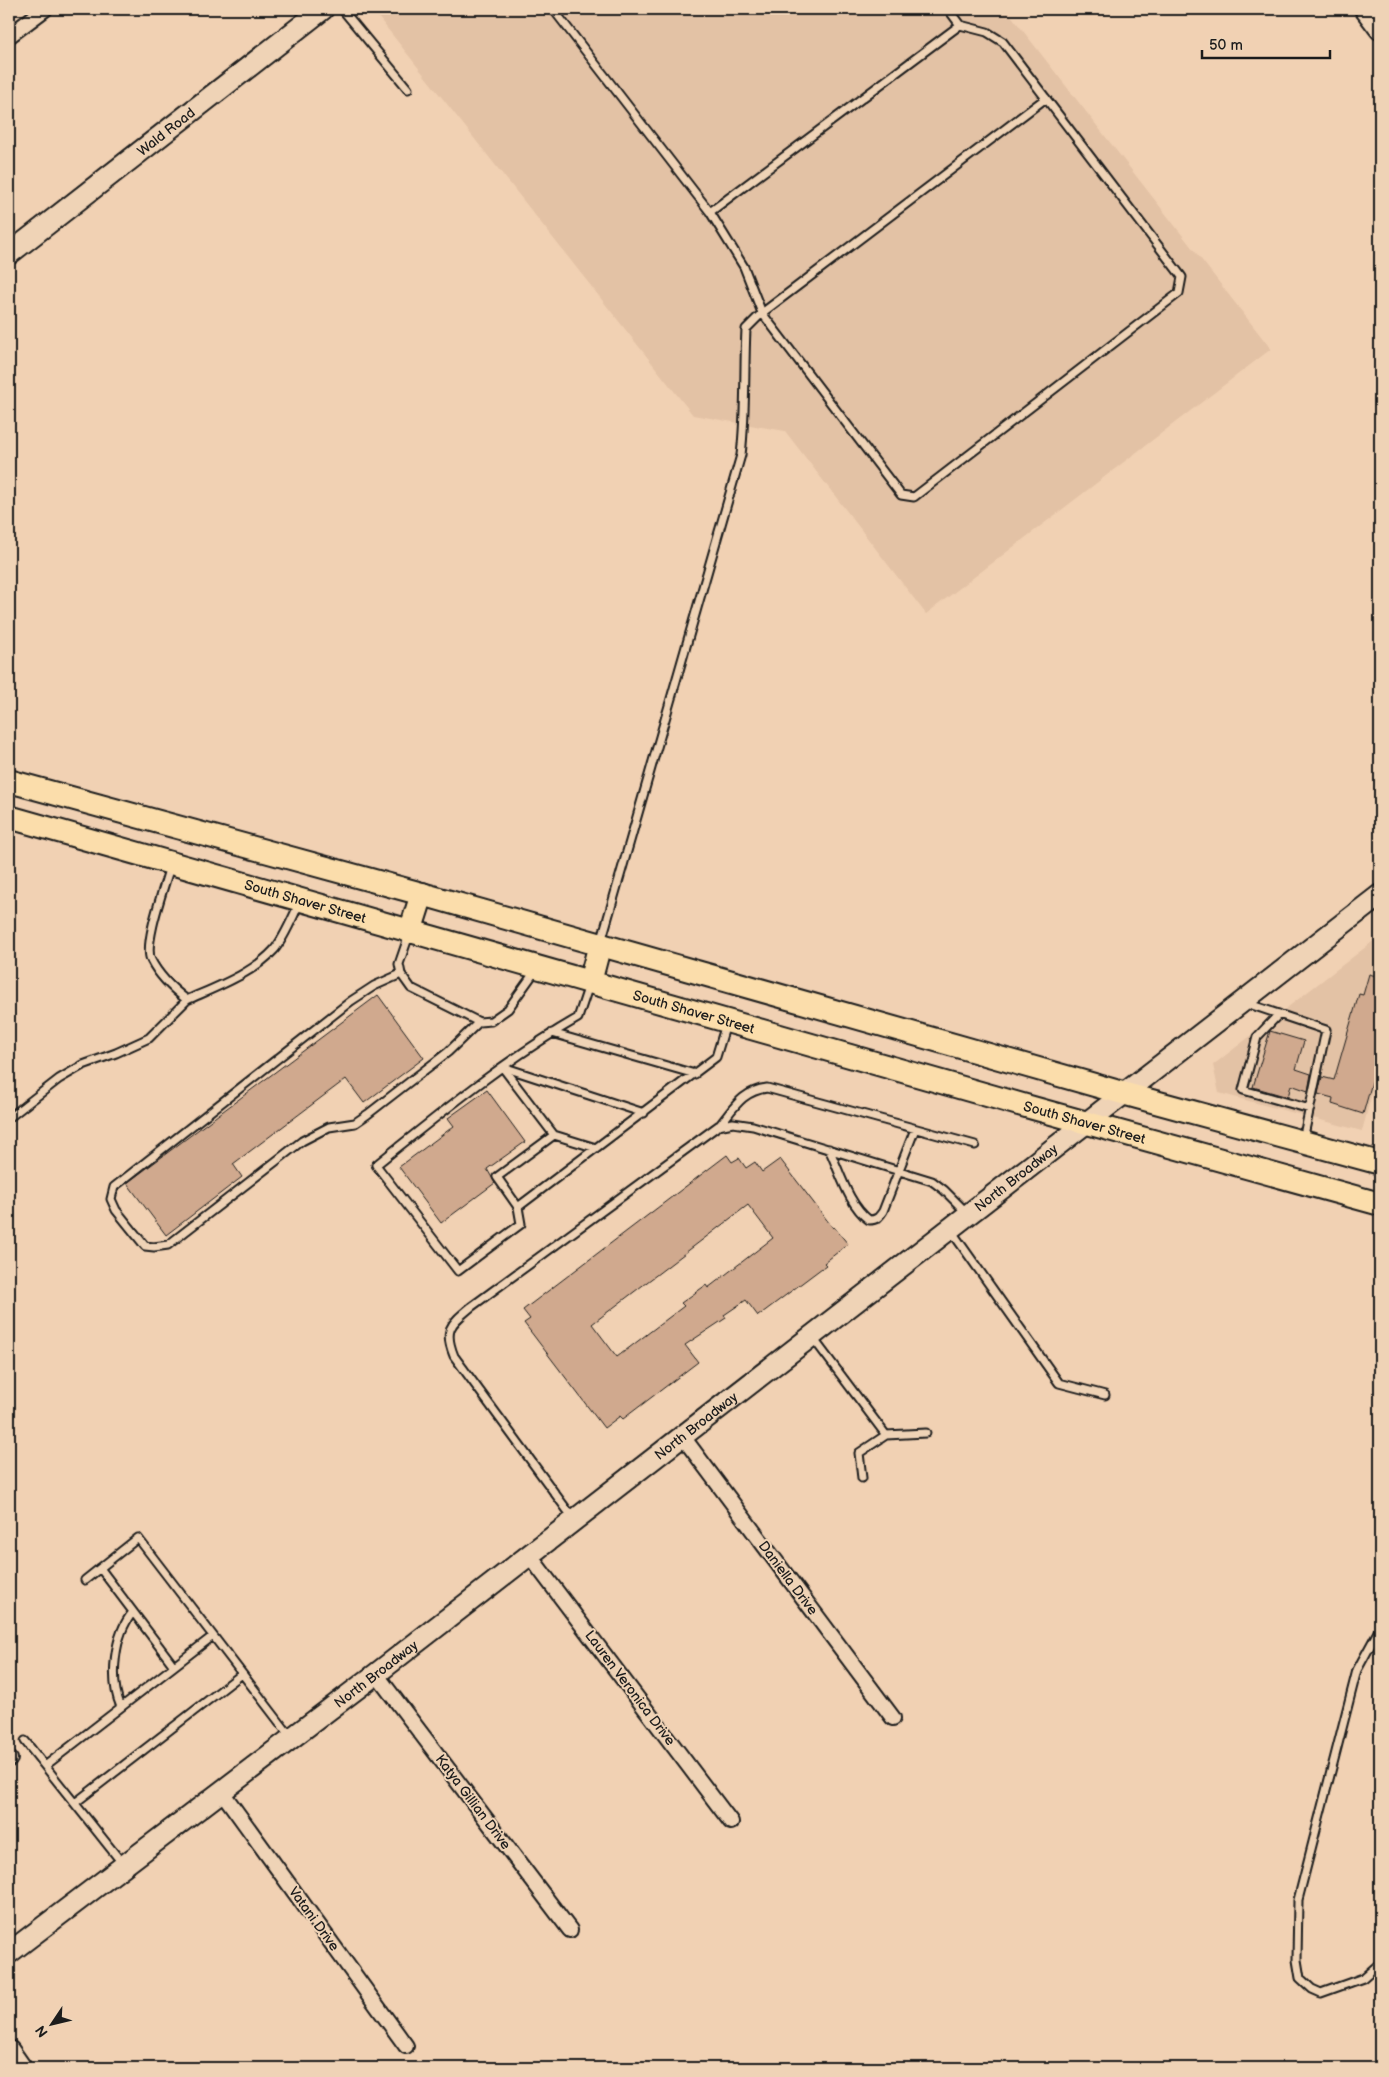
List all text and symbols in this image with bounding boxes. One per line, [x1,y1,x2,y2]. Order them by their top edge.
scale bar [1202,28,1329,60]
text: 50 m [1209,36,1243,55]
street label: Wald Road [134,104,198,159]
street label: South Shaver Street [242,876,369,927]
street label: South Shaver Street [631,986,757,1037]
street label: South Shaver Street [1022,1097,1148,1147]
street label: North Broadway [971,1139,1062,1215]
street label: North Broadway [651,1388,742,1463]
street label: Daniella Drive [755,1538,821,1618]
street label: Lauren Veronica Drive [581,1627,679,1749]
street label: North Broadway [331,1636,422,1711]
street label: Katya Gillian Drive [432,1751,514,1853]
street label: Vatani Drive [285,1884,343,1954]
north arrow [28,2000,78,2050]
text: N [32,2022,52,2040]

